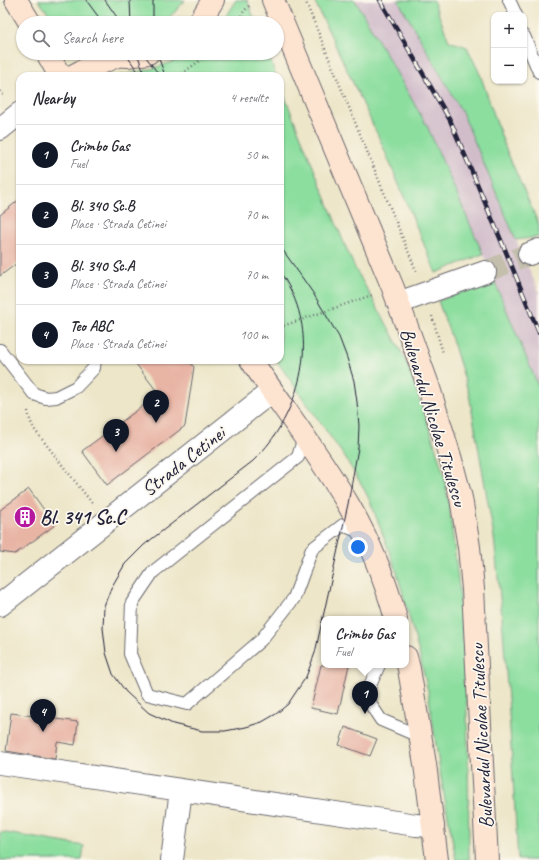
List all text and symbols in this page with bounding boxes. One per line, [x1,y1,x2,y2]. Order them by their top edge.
map controls [491,12,527,84]
button: + [491,12,527,48]
search box [16,16,284,60]
icon: search [30,27,52,49]
text: Search here [62,29,123,48]
button: − [491,48,527,84]
text: Nearby [32,88,75,109]
text: 4 results [230,90,268,106]
text: Crimbo Gas [70,137,129,156]
text: 1 [42,147,48,163]
text: 50 m [246,147,268,163]
text: Fuel [70,156,87,172]
text: Bl. 340 Sc.B [70,197,135,216]
text: 2 [42,207,48,223]
text: 70 m [246,207,268,223]
text: Place · Strada Cetinei [70,216,166,232]
text: Bl. 340 Sc.A [70,257,134,276]
text: 3 [42,267,48,283]
text: 70 m [246,267,268,283]
text: Place · Strada Cetinei [70,276,166,292]
text: Teo ABC [70,317,112,336]
street label: Bulevardul Nicolae Titulescu [395,325,473,511]
text: 4 [42,327,48,343]
text: 100 m [240,327,268,343]
text: Place · Strada Cetinei [70,336,166,352]
pin: 2 [143,390,169,423]
pin: 3 [103,419,129,452]
street label: Strada Cetinei [137,420,232,502]
building icon: Bl. 341 Sc.C [12,504,38,530]
place label: Bl. 341 Sc.C [40,505,128,530]
your location [348,537,368,557]
popup [321,616,409,668]
text: Crimbo Gas [335,625,395,644]
street label: Bulevardul Nicolae Titulescu [464,641,499,829]
text: Fuel [335,644,352,660]
pin: 1 [352,681,378,714]
pin: 4 [30,699,56,732]

